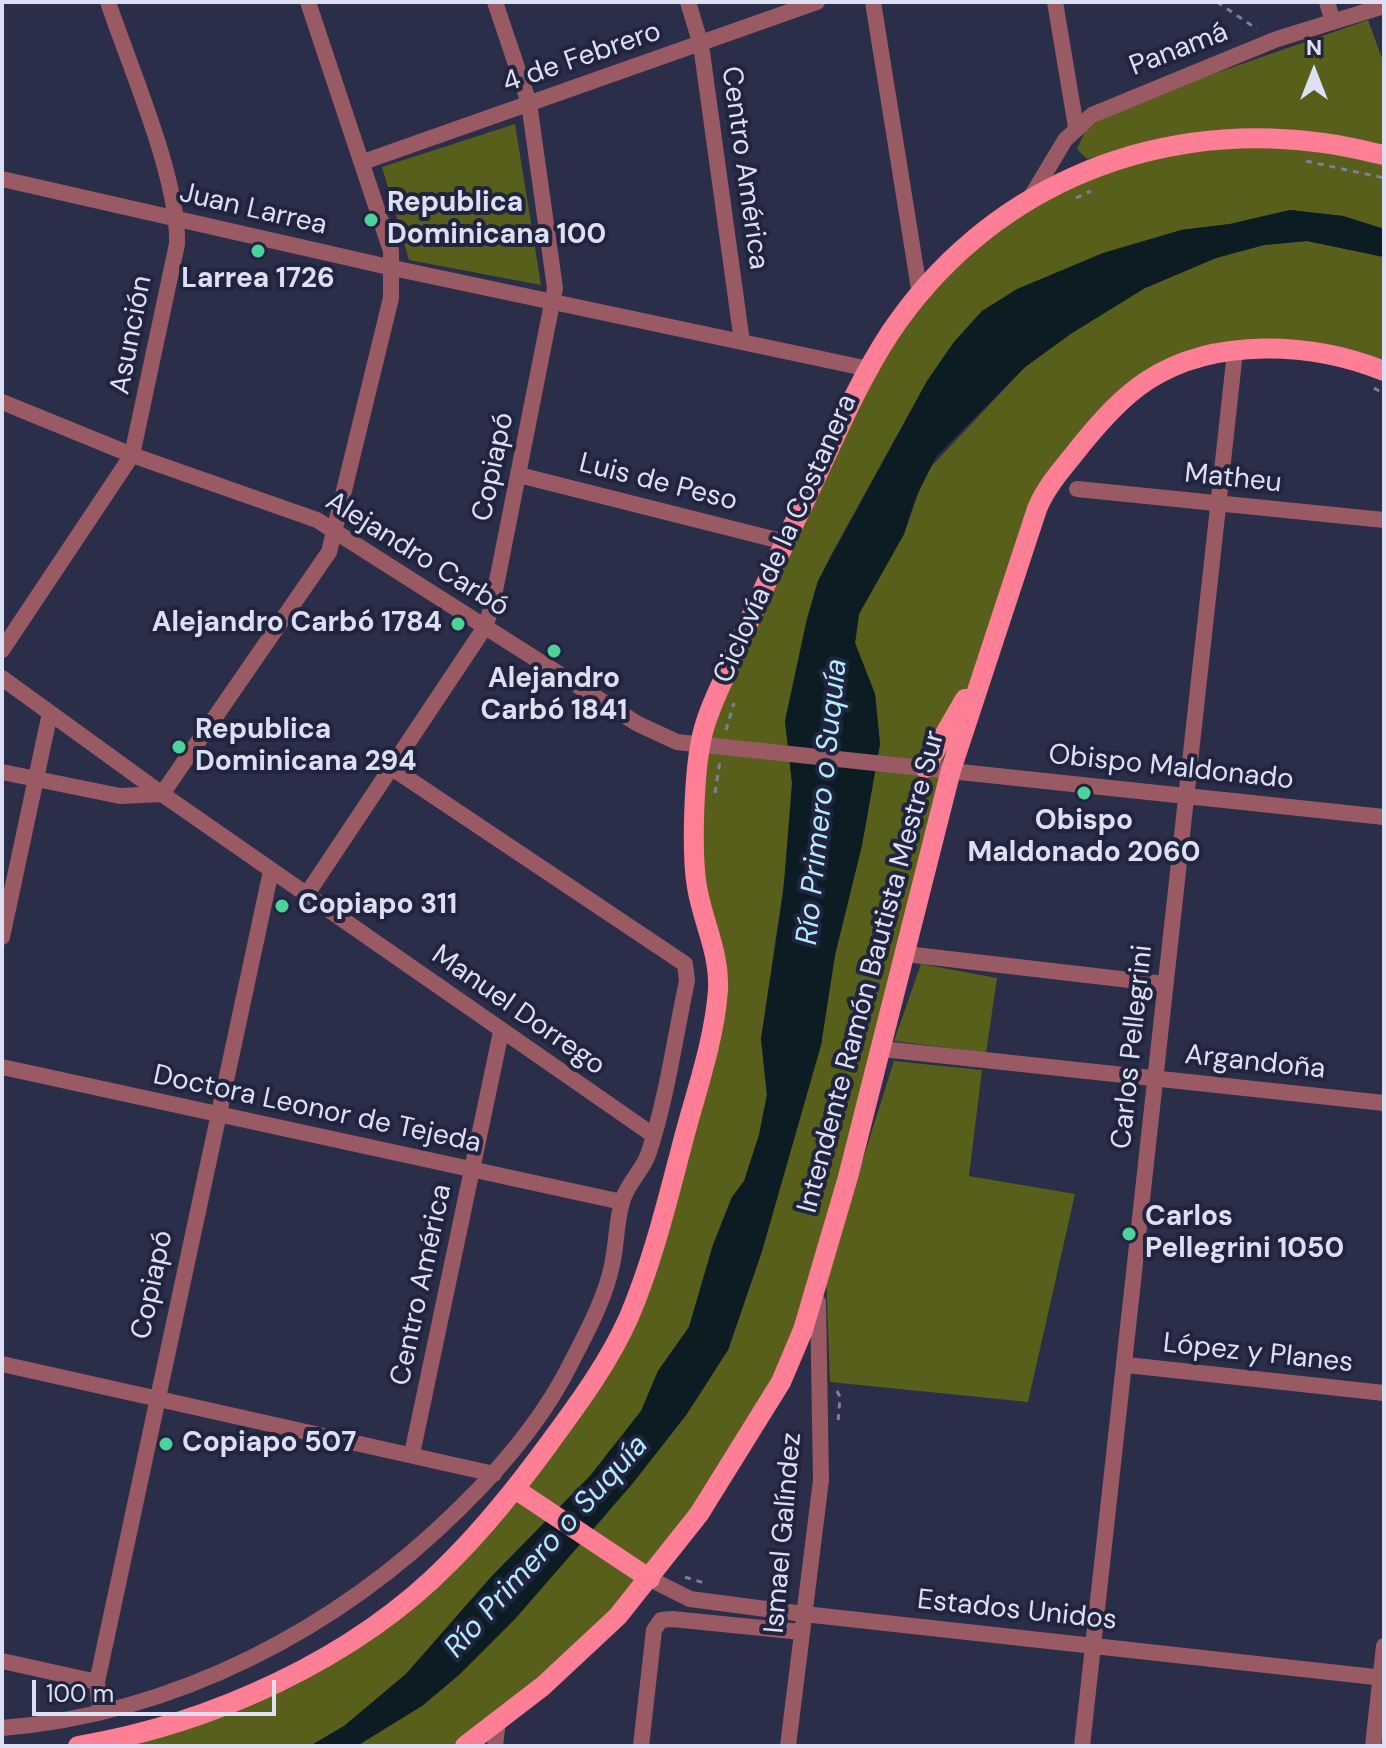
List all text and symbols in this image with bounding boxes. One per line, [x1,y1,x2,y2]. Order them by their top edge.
street label: 4 de Febrero [498,15,666,101]
street label: Panamá [1125,16,1233,84]
north arrow [1274,32,1354,112]
text: N [1306,33,1322,62]
street label: Centro América [713,64,775,272]
street label: Juan Larrea [176,177,330,243]
place label: Republica Dominicana 100 [387,187,606,253]
marker: Republica Dominicana 100 [362,211,380,229]
marker: Larrea 1726 [249,242,267,260]
place label: Larrea 1726 [181,263,335,297]
street label: Asunción [104,273,160,397]
street label: Ciclovía de la Costanera [707,389,865,689]
street label: Copiapó [466,410,522,524]
street label: Luis de Peso [575,447,741,519]
street label: Matheu [1183,457,1283,501]
street label: Alejandro Carbó [319,485,515,625]
place label: Alejandro Carbó 1784 [152,607,442,641]
marker: Alejandro Carbó 1784 [449,615,467,633]
marker: Alejandro Carbó 1841 [545,642,563,660]
water label: Río Primero o Suquía [790,657,856,947]
place label: Alejandro Carbó 1841 [481,663,627,729]
place label: Republica Dominicana 294 [195,714,417,780]
street label: Intendente Ramón Bautista Mestre Sur [791,727,953,1217]
marker: Republica Dominicana 294 [170,738,188,756]
street label: Obispo Maldonado [1047,738,1295,798]
marker: Obispo Maldonado 2060 [1075,784,1093,802]
place label: Obispo Maldonado 2060 [967,805,1201,871]
place label: Copiapo 311 [298,889,457,923]
marker: Copiapo 311 [273,897,291,915]
street label: Manuel Dorrego [425,939,611,1083]
street label: Carlos Pellegrini [1106,943,1160,1151]
street label: Argandoña [1183,1039,1327,1087]
street label: Doctora Leonor de Tejeda [150,1059,484,1161]
street label: Centro América [384,1181,460,1389]
place label: Carlos Pellegrini 1050 [1145,1201,1344,1267]
marker: Carlos Pellegrini 1050 [1120,1225,1138,1243]
street label: Copiapó [125,1228,181,1342]
street label: López y Planes [1161,1327,1355,1381]
place label: Copiapo 507 [182,1427,356,1461]
water label: Río Primero o Suquía [437,1428,657,1666]
street label: Ismael Galíndez [758,1431,810,1635]
marker: Copiapo 507 [157,1435,175,1453]
street label: Estados Unidos [916,1584,1118,1638]
scale bar [36,1664,280,1714]
text: 100 m [46,1678,114,1709]

